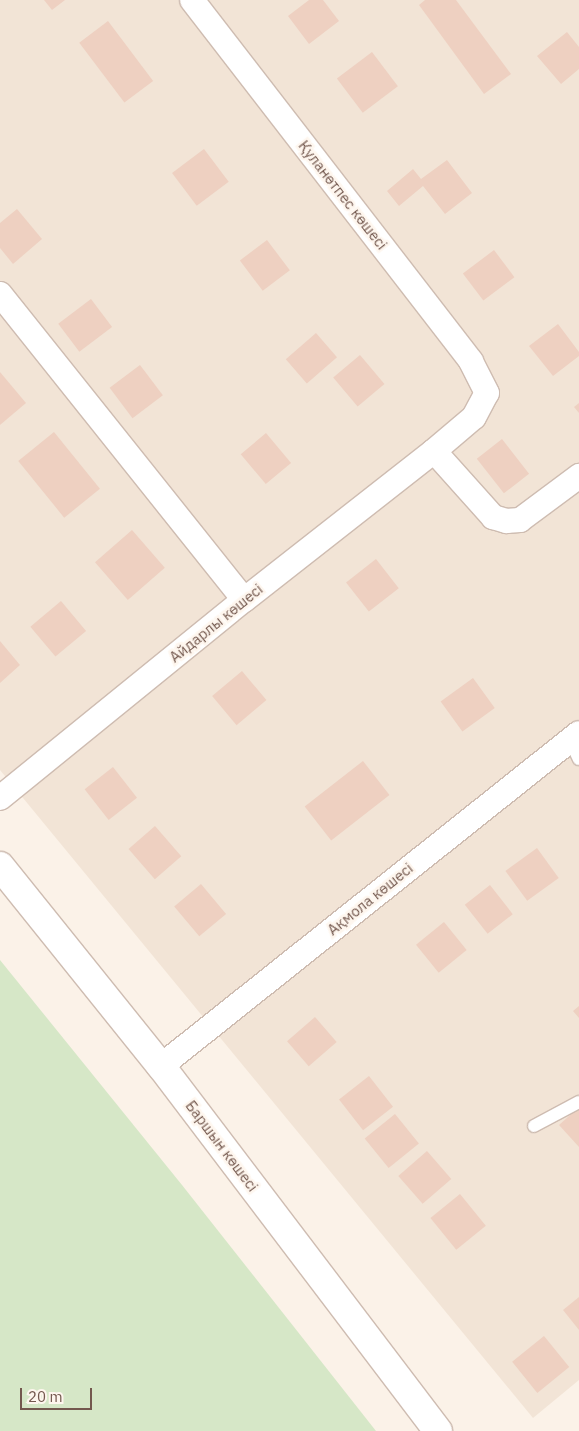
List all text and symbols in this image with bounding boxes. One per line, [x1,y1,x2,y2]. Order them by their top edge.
street label: Қуланөтпес көшесі [295,137,391,253]
street label: Айдарлы көшесі [166,580,266,666]
street label: Ақмола көшесі [324,859,416,939]
street label: Баршын көшесі [182,1097,262,1195]
scale bar [22,1378,95,1410]
text: 20 m [28,1387,63,1406]

